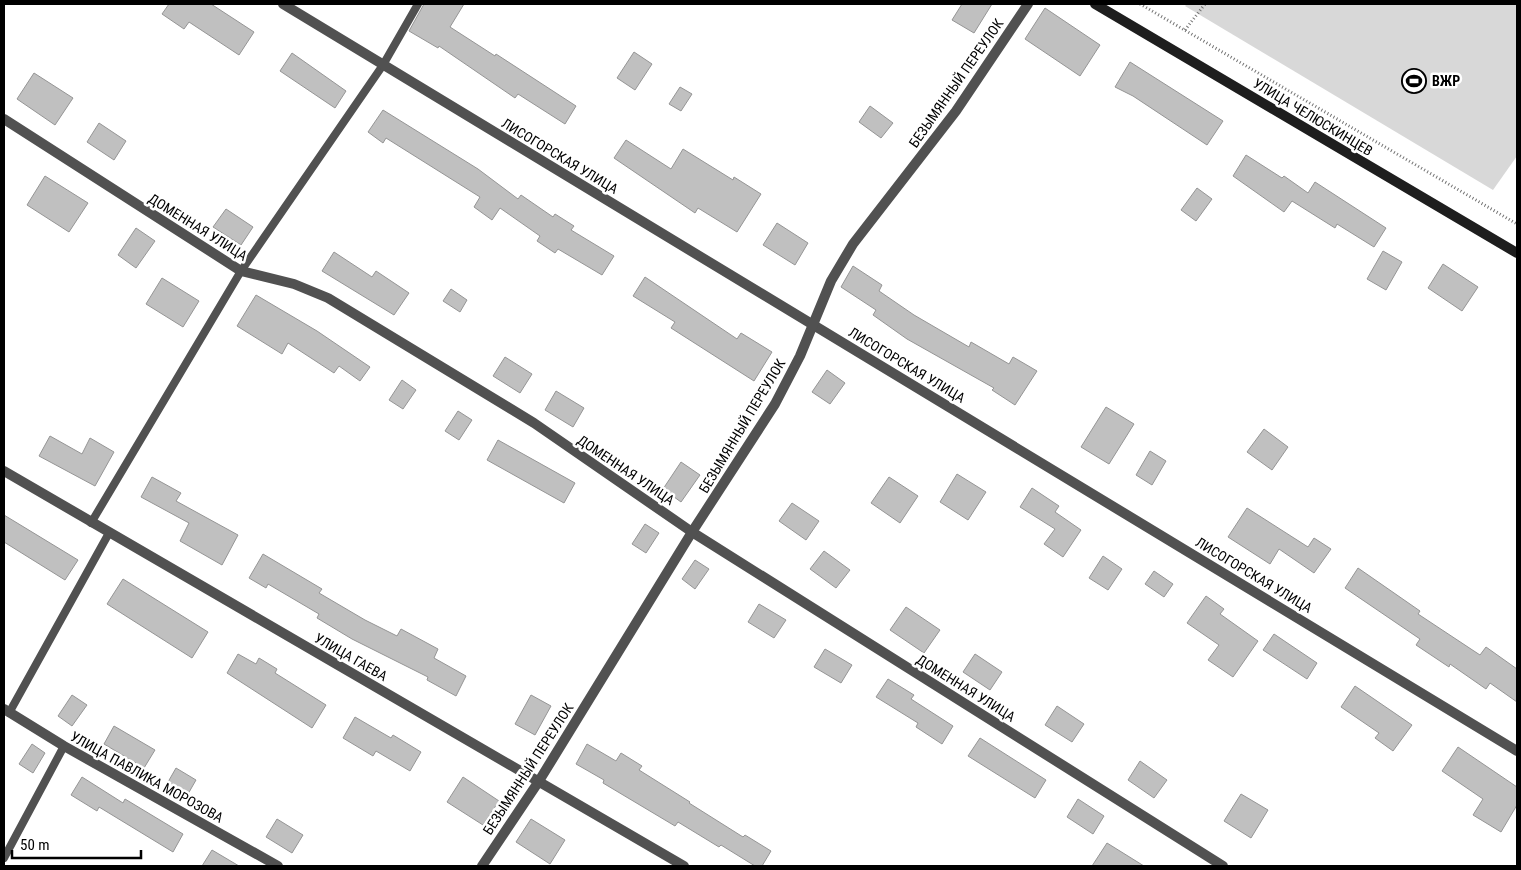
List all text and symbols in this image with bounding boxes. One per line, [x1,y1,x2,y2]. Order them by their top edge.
street label: БЕЗЫМЯННЫЙ ПЕРЕУЛОК [905,15,1007,150]
sports icon: ВЖР [1401,68,1427,94]
place label: ВЖР [1432,73,1460,89]
street label: УЛИЦА ЧЕЛЮСКИНЦЕВ [1250,75,1376,159]
street label: ЛИСОГОРСКАЯ УЛИЦА [499,115,621,197]
street label: ДОМЕННАЯ УЛИЦА [146,190,250,264]
street label: ЛИСОГОРСКАЯ УЛИЦА [846,324,968,406]
street label: БЕЗЫМЯННЫЙ ПЕРЕУЛОК [696,356,788,496]
street label: ДОМЕННАЯ УЛИЦА [575,432,677,508]
street label: ЛИСОГОРСКАЯ УЛИЦА [1193,534,1315,616]
street label: УЛИЦА ГАЕВА [312,630,390,684]
street label: ДОМЕННАЯ УЛИЦА [914,651,1018,725]
street label: БЕЗЫМЯННЫЙ ПЕРЕУЛОК [480,700,577,838]
street label: УЛИЦА ПАВЛИКА МОРОЗОВА [68,728,226,826]
scale bar [12,828,141,860]
text: 50 m [20,836,50,854]

